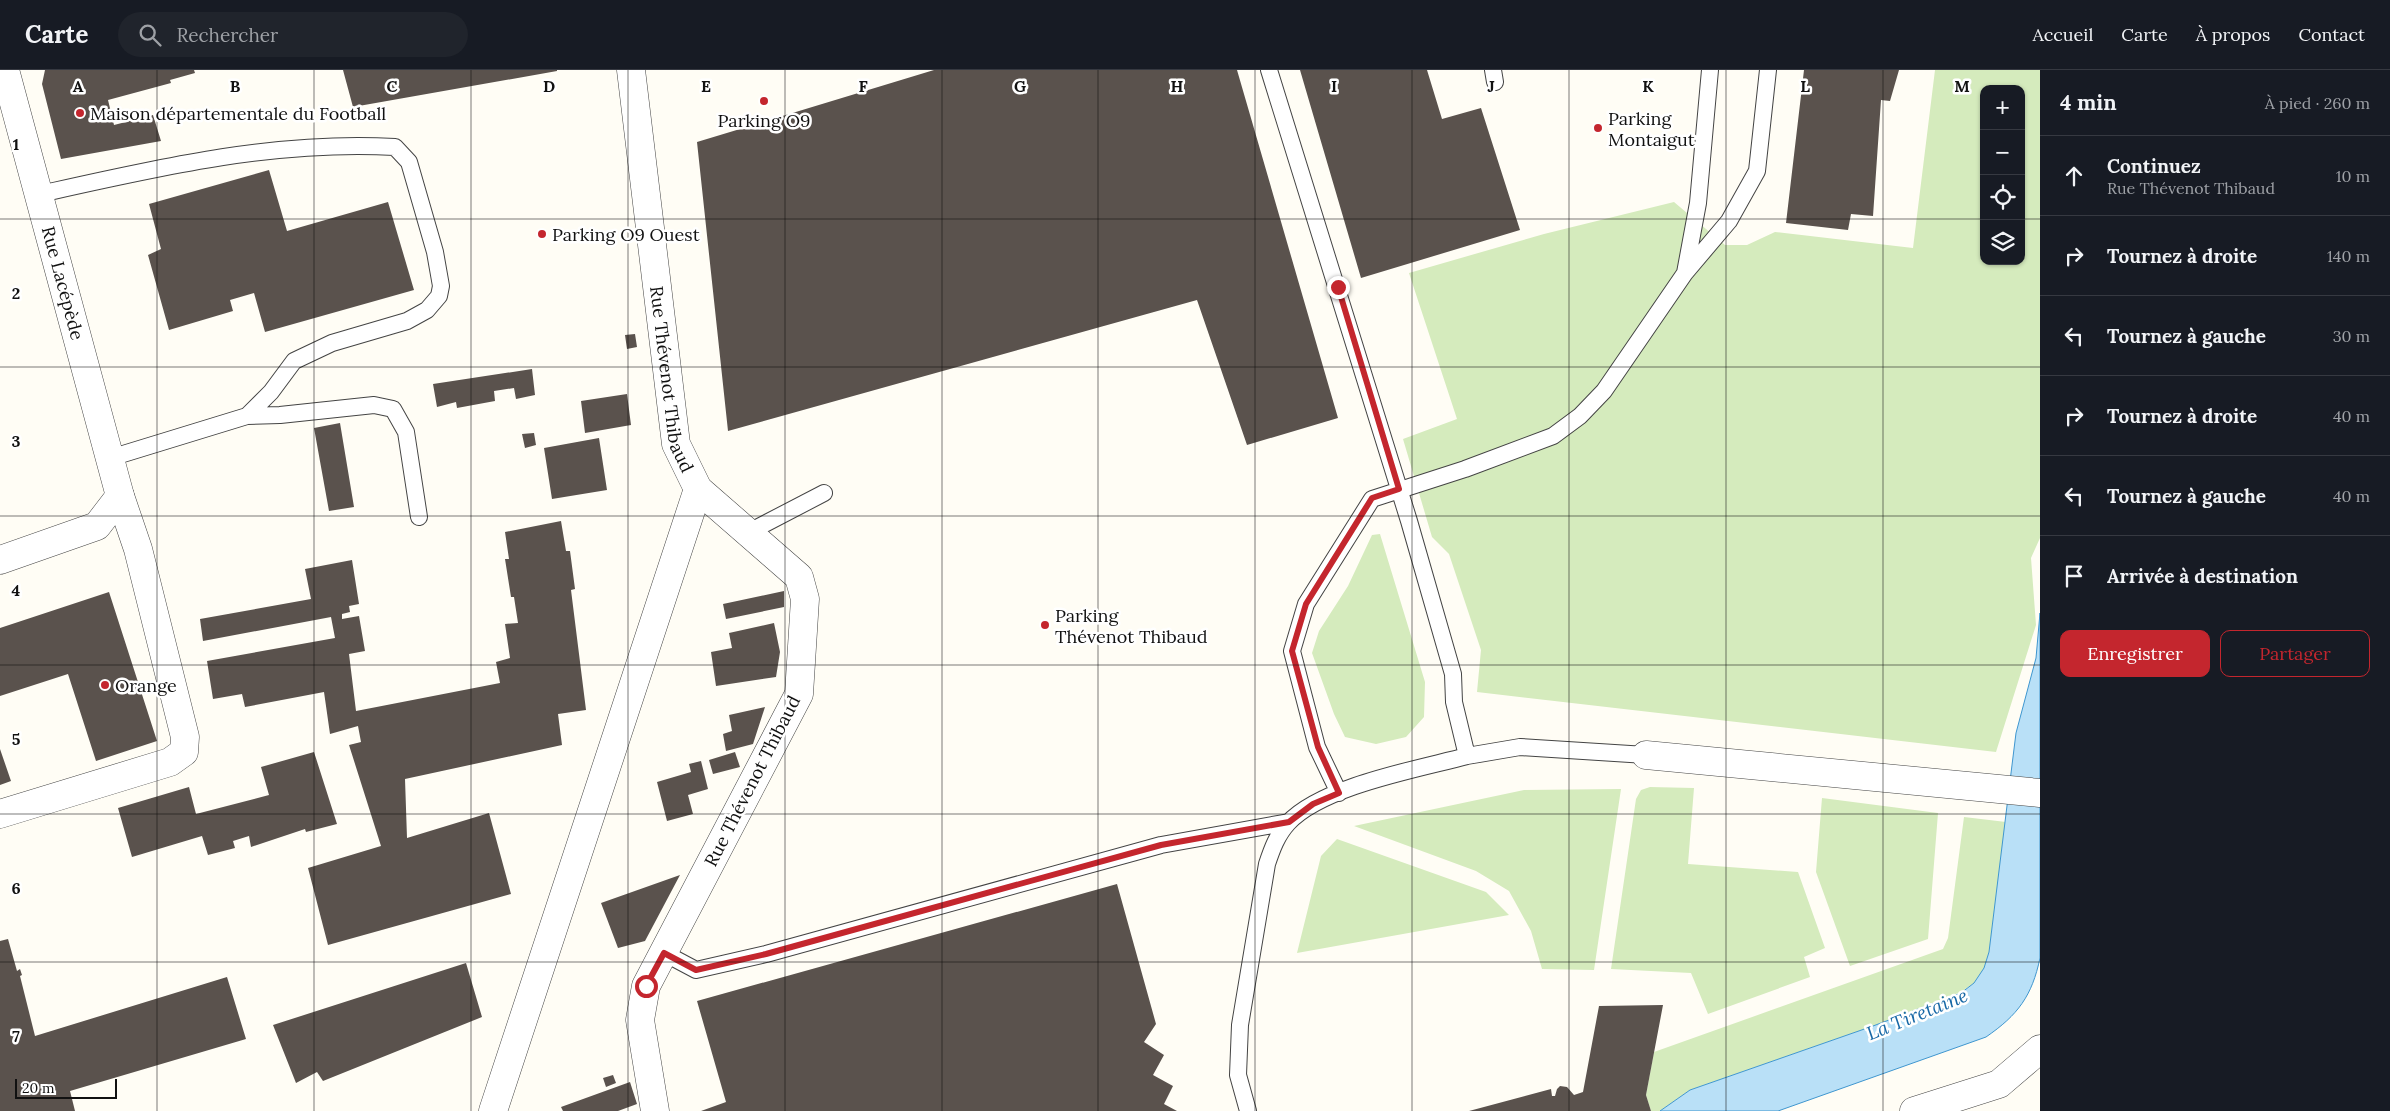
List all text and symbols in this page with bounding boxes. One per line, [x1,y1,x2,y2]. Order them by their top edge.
search box [118,12,468,57]
text: Carte [25,19,88,50]
icon: search [136,21,164,49]
text: Rechercher [176,23,278,47]
text: Accueil [2033,23,2093,46]
text: Carte [2121,23,2168,46]
text: À propos [2196,23,2270,46]
text: Contact [2298,23,2365,46]
text: A [73,76,84,96]
text: B [230,76,241,96]
text: C [386,76,398,96]
text: D [543,76,555,96]
text: E [701,76,711,96]
text: F [858,76,868,96]
text: G [1014,76,1026,96]
text: H [1171,76,1184,96]
text: I [1331,76,1337,96]
text: J [1487,76,1495,96]
text: K [1642,76,1654,96]
text: L [1800,76,1810,96]
text: M [1954,76,1970,96]
map controls [1980,85,2025,265]
button: + [1980,85,2025,130]
text: 4 min [2060,89,2117,116]
text: À pied · 260 m [2265,93,2370,113]
marker: Parking O9 [758,95,770,107]
place label: Maison départementale du Football [90,102,386,125]
marker: Maison départementale du Football [74,107,86,119]
place label: Parking Montaigut [1608,107,1695,151]
place label: Parking O9 [718,109,810,132]
marker: Parking Montaigut [1592,122,1604,134]
button: − [1980,130,2025,175]
text: 1 [13,134,19,154]
text: Continuez [2107,154,2201,178]
icon: ahead [2060,162,2088,190]
text: 10 m [2336,166,2370,186]
button: locate [1980,175,2025,220]
text: Rue Thévenot Thibaud [2107,178,2275,198]
button: layers [1980,220,2025,265]
place label: Parking O9 Ouest [552,223,700,246]
street label: Rue Lacépède [37,224,89,343]
marker: Parking O9 Ouest [536,228,548,240]
icon: right [2060,242,2088,270]
text: Tournez à droite [2107,244,2257,268]
text: 140 m [2327,246,2370,266]
route end [1327,276,1350,299]
text: 2 [12,283,20,303]
street label: Rue Thévenot Thibaud [646,285,700,476]
icon: left [2060,322,2088,350]
text: Tournez à gauche [2107,324,2266,348]
text: 30 m [2333,326,2370,346]
icon: right [2060,402,2088,430]
text: Tournez à droite [2107,404,2257,428]
text: 40 m [2333,406,2370,426]
text: 3 [12,431,21,451]
icon: left [2060,482,2088,510]
text: Tournez à gauche [2107,484,2266,508]
text: 40 m [2333,486,2370,506]
icon: arrive [2060,562,2088,590]
text: Arrivée à destination [2107,564,2298,588]
text: 4 [12,580,21,600]
place label: Parking Thévenot Thibaud [1055,604,1208,648]
marker: Parking Thévenot Thibaud [1039,619,1051,631]
button: Enregistrer [2060,630,2210,677]
button: Partager [2220,630,2370,677]
place label: Orange [115,674,177,697]
marker: Orange [99,679,111,691]
street label: Rue Thévenot Thibaud [699,691,805,870]
text: 5 [12,729,21,749]
text: 6 [11,878,21,898]
route start [635,975,658,998]
water label: La Tiretaine [1863,983,1971,1045]
text: 7 [12,1026,20,1046]
scale bar [15,1076,118,1099]
text: 20 m [22,1079,54,1097]

